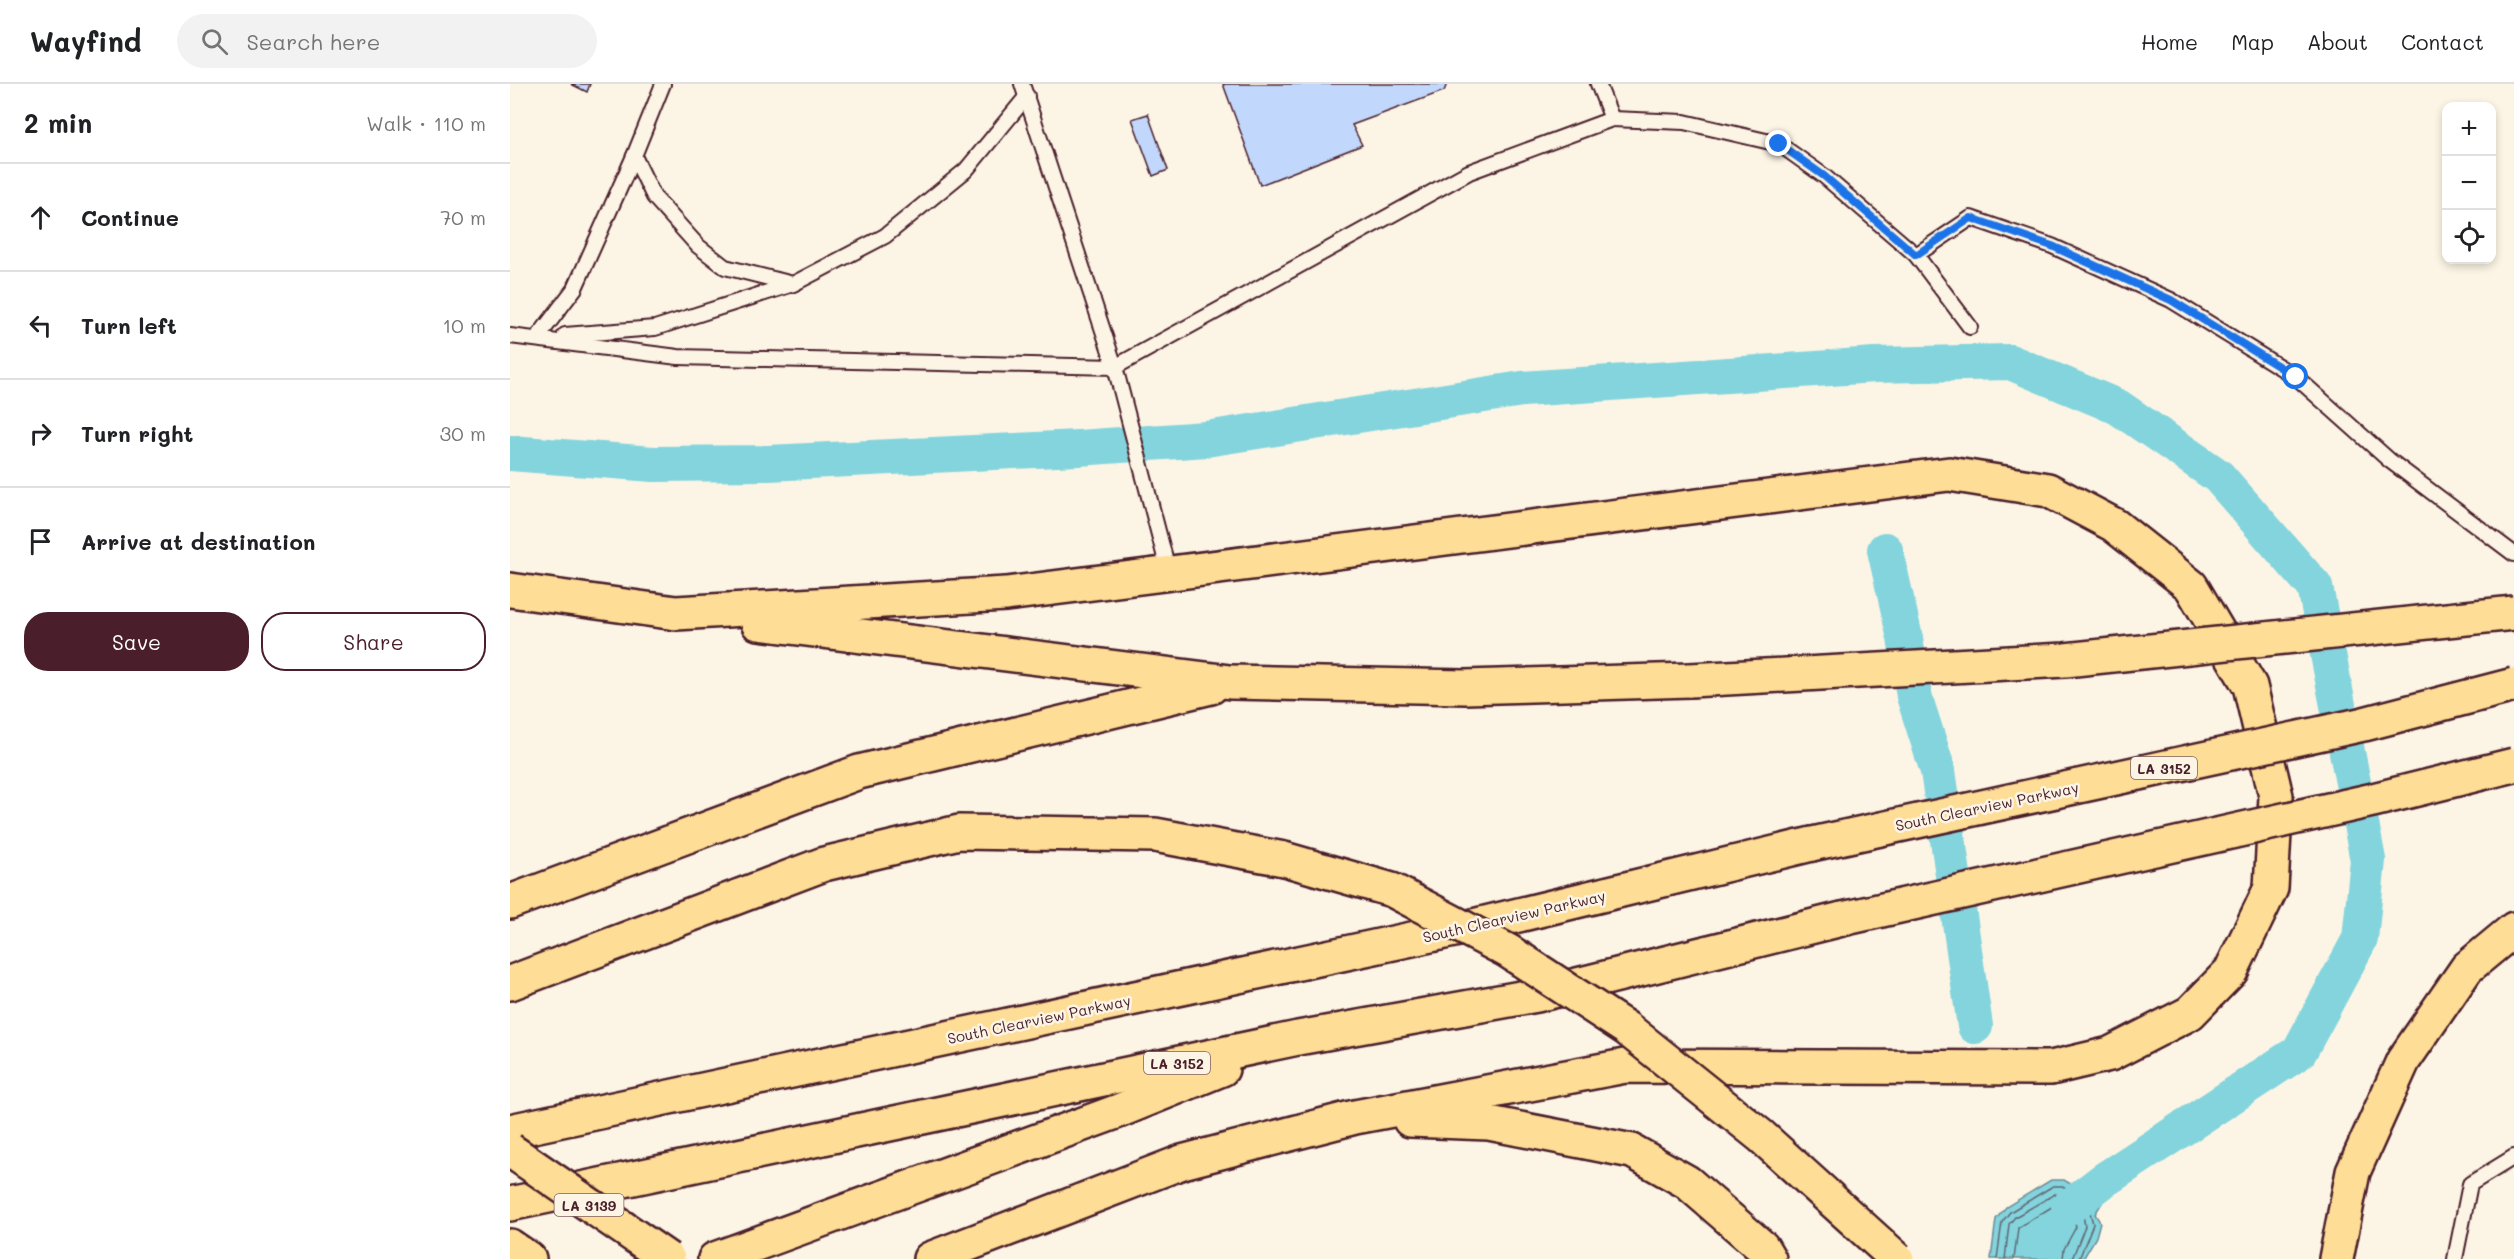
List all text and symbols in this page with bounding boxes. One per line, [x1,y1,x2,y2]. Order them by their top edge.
search box [177,14,597,68]
text: Wayfind [30,23,141,59]
icon: search [198,25,231,58]
text: Search here [246,27,380,56]
text: Home [2141,28,2198,55]
text: Map [2231,28,2274,55]
text: About [2307,28,2368,55]
text: Contact [2401,28,2484,55]
map controls [2442,102,2496,264]
button: + [2442,102,2496,156]
text: 2 min [24,106,92,140]
text: Walk · 110 m [366,110,486,136]
route end [1765,130,1791,156]
button: − [2442,156,2496,210]
icon: ahead [24,201,57,234]
text: Continue [81,203,179,232]
text: 70 m [440,204,486,230]
button: locate [2442,210,2496,264]
icon: left [24,309,57,342]
text: Turn left [81,311,177,340]
text: 10 m [442,312,486,338]
route start [2282,363,2308,389]
icon: right [24,417,57,450]
text: Turn right [81,419,193,448]
text: 30 m [440,420,486,446]
icon: arrive [24,525,57,558]
text: Arrive at destination [81,527,316,556]
button: Save [24,612,249,671]
button: Share [261,612,486,671]
road number: LA 3152 [2131,757,2197,779]
street label: South Clearview Parkway [1893,777,2081,835]
street label: South Clearview Parkway [1421,885,1608,947]
street label: South Clearview Parkway [945,990,1133,1048]
road number: LA 3152 [1144,1052,1210,1074]
road number: LA 3139 [554,1194,623,1216]

